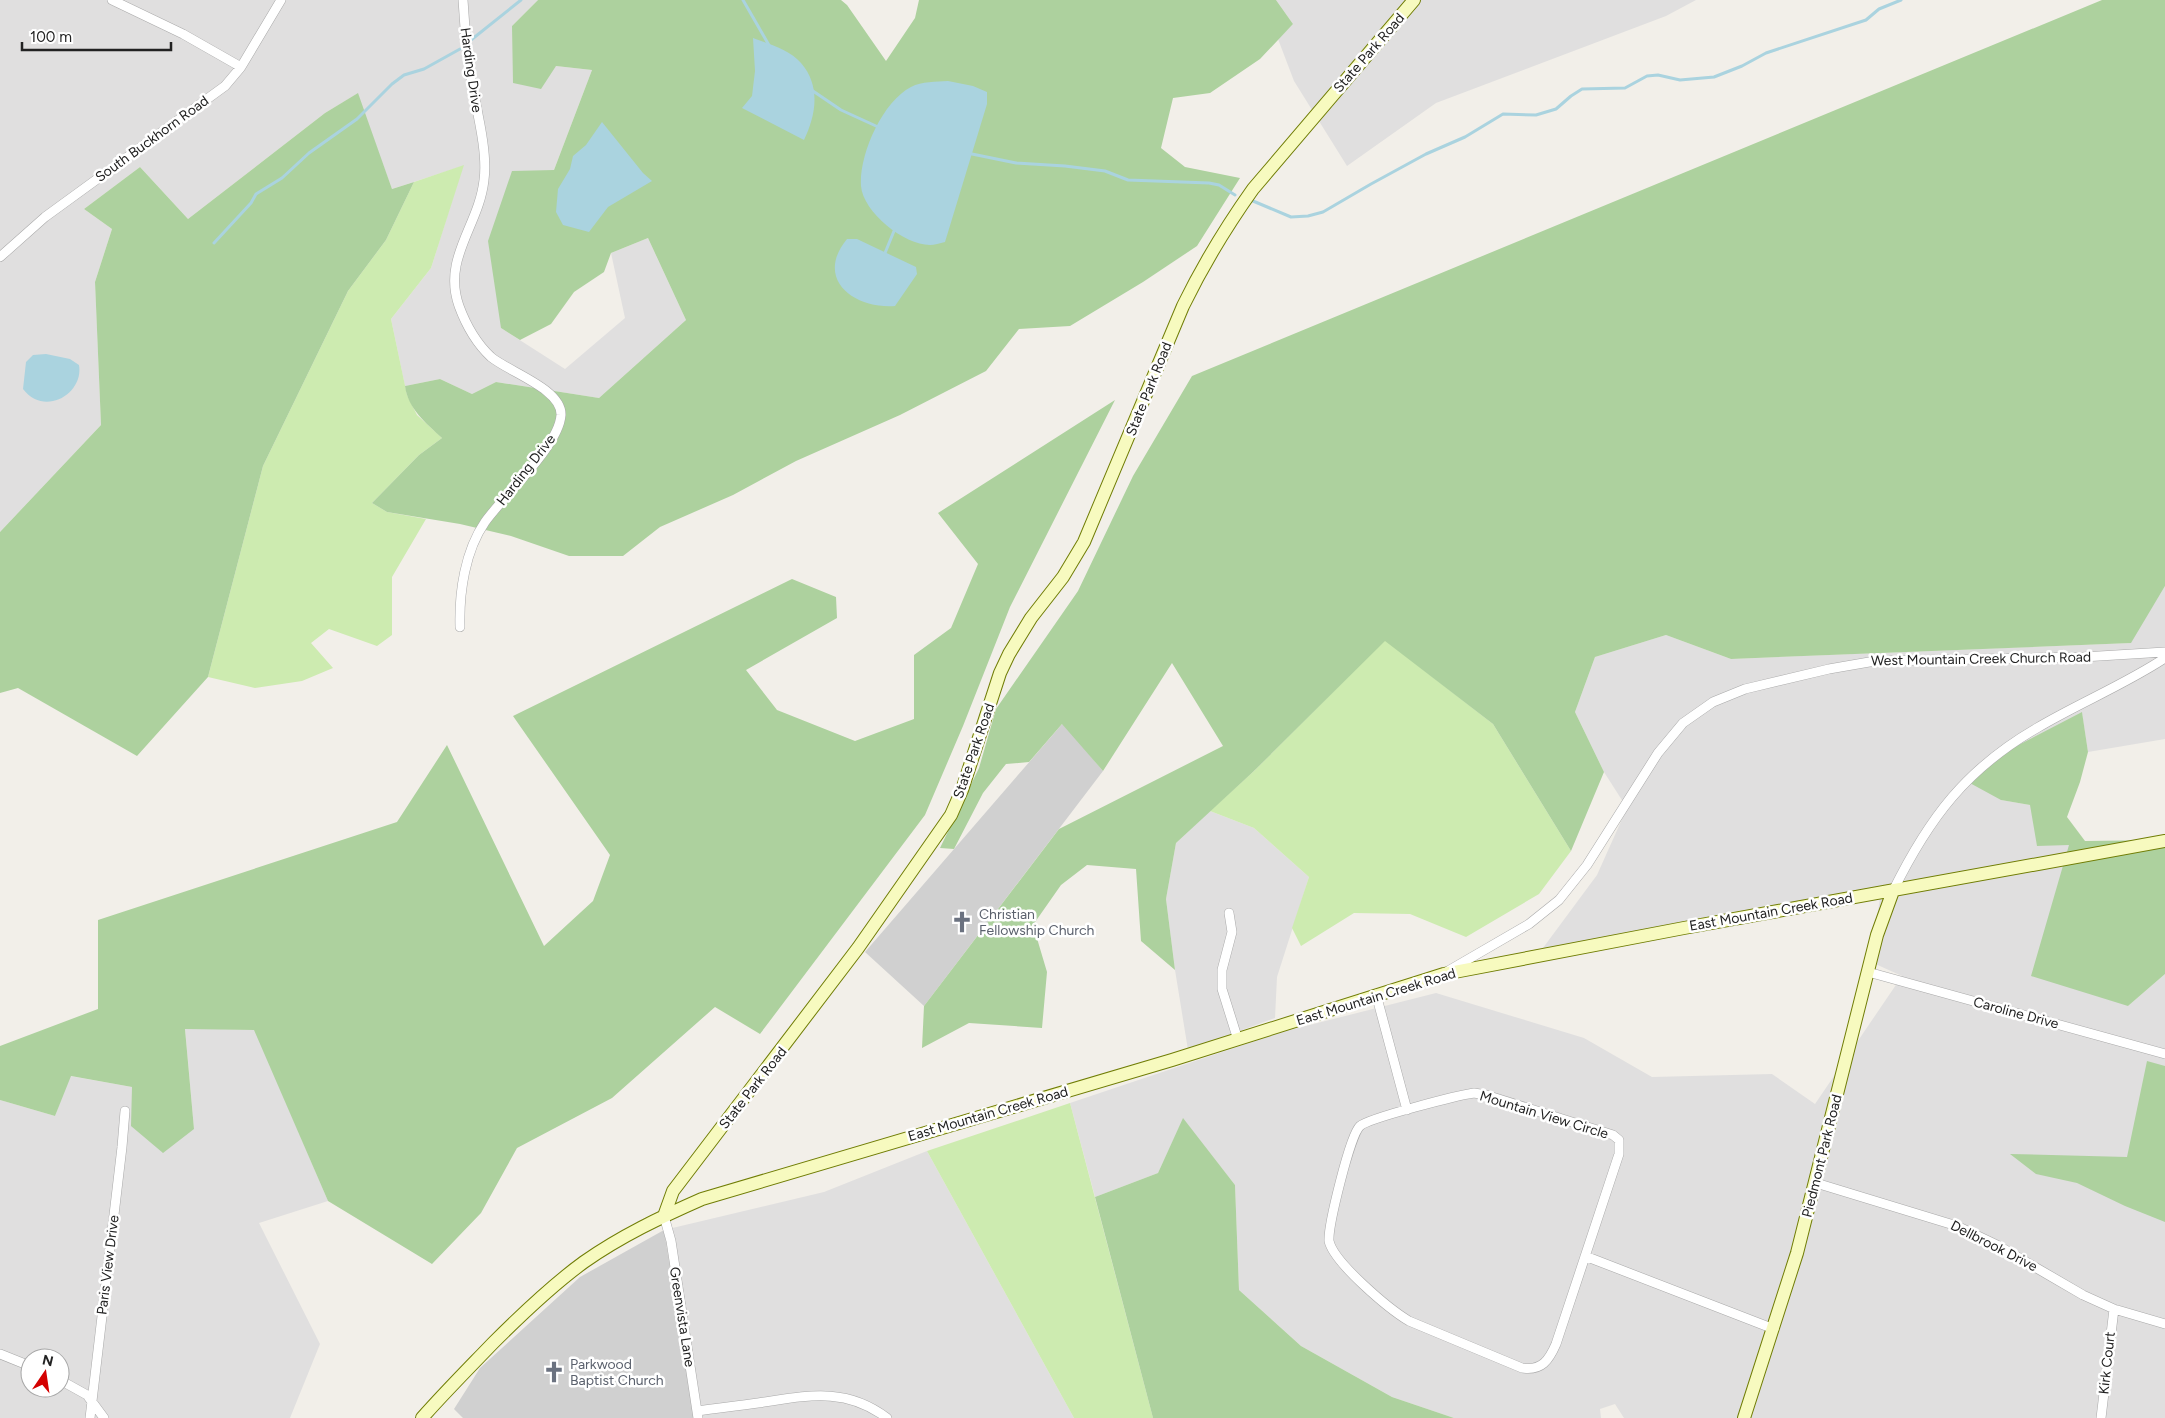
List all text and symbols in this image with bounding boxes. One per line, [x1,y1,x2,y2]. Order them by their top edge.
street label: State Park Road [1330,10,1408,96]
scale bar [22,20,171,52]
street label: Harding Drive [457,26,485,114]
text: 100 m [30,28,72,46]
street label: South Buckhorn Road [92,92,212,186]
street label: State Park Road [1122,340,1176,438]
street label: Harding Drive [493,431,559,509]
street label: West Mountain Creek Church Road [1871,649,2091,669]
street label: State Park Road [950,701,998,801]
street label: East Mountain Creek Road [1688,889,1854,935]
place label: Christian Fellowship Church [979,906,1095,939]
church icon: Christian Fellowship Church [949,909,975,935]
street label: East Mountain Creek Road [1294,965,1458,1029]
street label: Caroline Drive [1971,993,2061,1033]
street label: State Park Road [716,1043,790,1133]
street label: East Mountain Creek Road [906,1083,1070,1145]
street label: Mountain View Circle [1478,1087,1611,1143]
street label: Piedmont Park Road [1798,1093,1846,1219]
street label: Paris View Drive [93,1214,123,1316]
street label: Dellbrook Drive [1948,1217,2041,1275]
street label: Greenvista Lane [666,1266,698,1369]
street label: Kirk Court [2095,1331,2119,1395]
north arrow [20,1348,70,1398]
text: N [41,1351,55,1370]
place label: Parkwood Baptist Church [570,1356,664,1389]
church icon: Parkwood Baptist Church [541,1359,567,1385]

